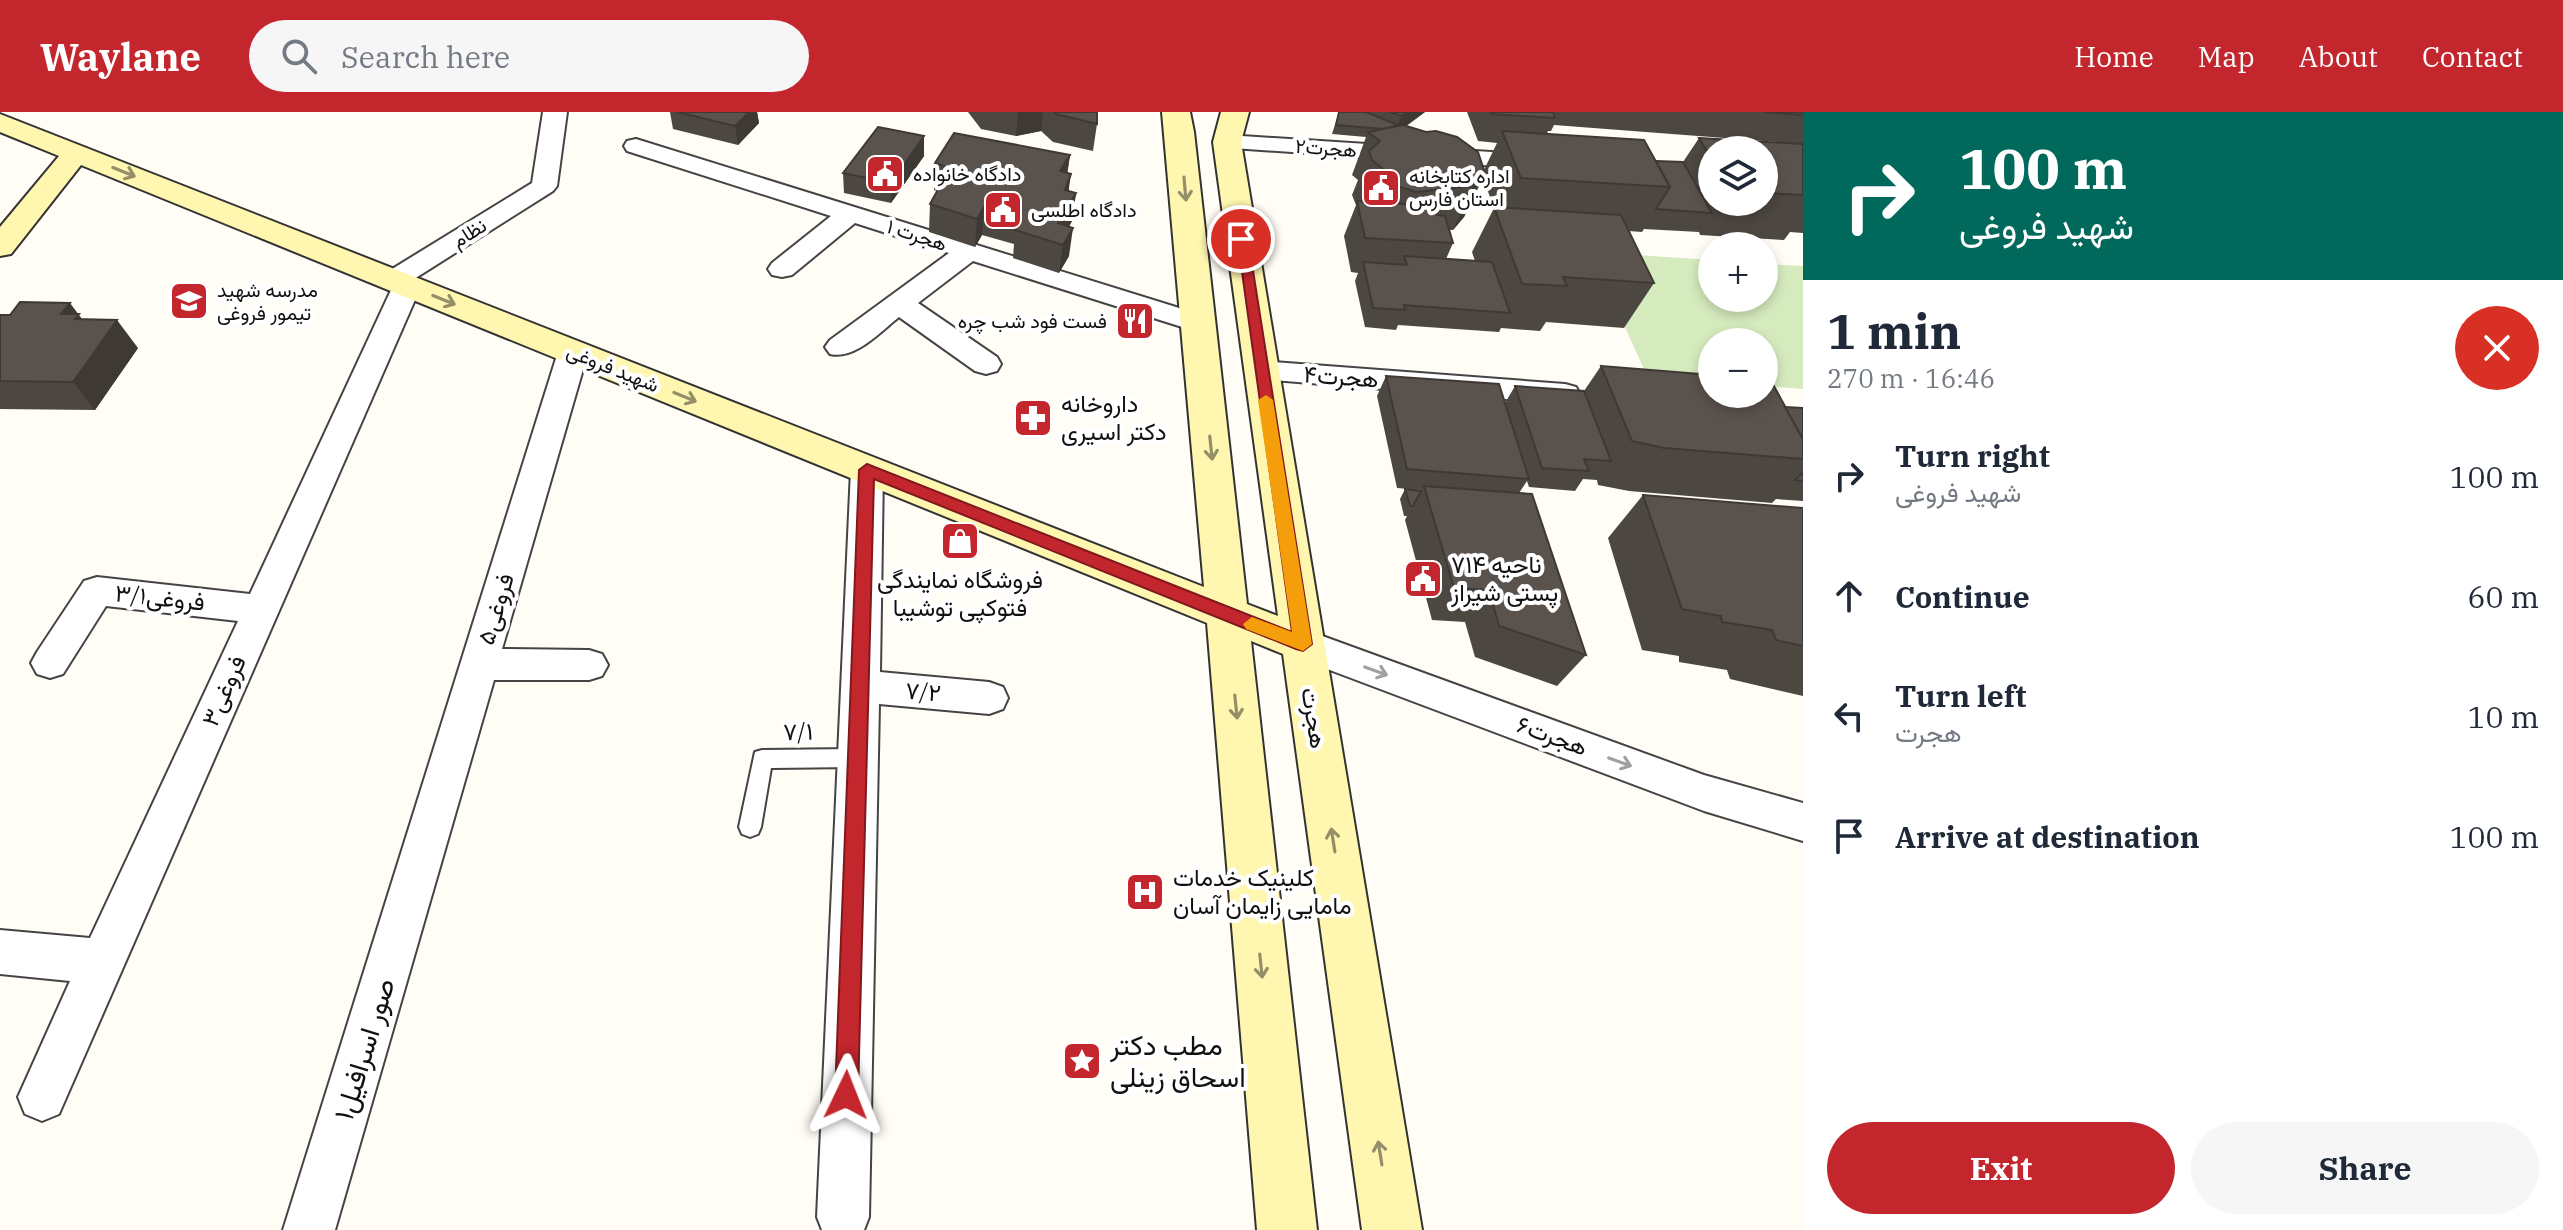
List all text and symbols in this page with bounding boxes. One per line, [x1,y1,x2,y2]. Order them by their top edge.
search box [249,20,809,92]
text: Waylane [40,32,201,81]
icon: search [277,34,321,78]
text: Search here [341,37,510,76]
text: Home [2074,38,2154,75]
text: Map [2198,38,2255,75]
text: About [2299,38,2378,75]
text: Contact [2422,38,2523,75]
street label: هجرت۲ [1294,132,1358,163]
text: 100 m [1959,132,2127,204]
map controls [1698,136,1778,408]
button: layers [1698,136,1778,216]
icon: right [1827,144,1931,248]
public building icon: دادگاه خانواده [864,153,906,195]
place label: دادگاه خانواده [913,160,1021,187]
place label: اداره کتابخانه استان فارس [1409,162,1510,212]
one-way arrow [111,166,136,180]
public building icon: اداره کتابخانه استان فارس [1360,167,1402,209]
one-way arrow [1178,175,1193,202]
public building icon: دادگاه اطلسی [982,189,1024,231]
place label: دادگاه اطلسی [1031,196,1137,223]
text: شهید فروغی [1959,202,2134,249]
pin [1207,205,1275,273]
street label: نظام [446,212,491,254]
street label: هجرت ۱ [884,212,951,257]
icon: arrive [1219,217,1263,261]
button: + [1698,232,1778,312]
place label: مدرسه شهید تیمور فروغی [217,276,318,326]
school or university icon: مدرسه شهید تیمور فروغی [168,280,210,322]
one-way arrow [431,294,456,308]
restaurant icon: فست فود شب چره [1114,300,1156,342]
text: 1 min [1827,300,1961,362]
button: close [2455,306,2539,390]
place label: فست فود شب چره [958,307,1107,335]
button: − [1698,328,1778,408]
street label: شهید فروغی [563,337,663,398]
street label: هجرت۴ [1302,357,1380,395]
text: 270 m · 16:46 [1827,361,1995,395]
place label: داروخانه دکتر اسیری [1061,387,1167,447]
one-way arrow [672,391,697,405]
pharmacy icon: داروخانه دکتر اسیری [1012,397,1054,439]
one-way arrow [1203,434,1218,461]
text: Turn right [1895,436,2050,475]
icon: right [1827,454,1871,498]
text: 100 m [2449,457,2539,496]
text: شهید فروغی [1895,475,2021,509]
shop icon: فروشگاه نمایندگی فتوکپی توشیبا [939,520,981,562]
place label: ناحیه ۷۱۴ پستی شیراز [1450,548,1558,609]
public building icon: ناحیه ۷۱۴ پستی شیراز [1402,558,1444,600]
place label: فروشگاه نمایندگی فتوکپی توشیبا [877,563,1043,624]
street label: فروغی۵ [469,569,521,648]
icon: ahead [1827,574,1871,618]
street label: فروغی۳/۱ [114,576,207,618]
text: Continue [1895,577,2030,616]
text: 60 m [2467,577,2539,616]
street label: فروغی۳ [193,650,253,731]
one-way arrow [1363,665,1388,679]
street label: ۷/۲ [904,674,942,708]
text: Turn left [1895,676,2027,715]
street label: هجرت [1294,685,1336,751]
one-way arrow [1229,693,1244,720]
icon: left [1827,694,1871,738]
text: 10 m [2467,697,2539,736]
street label: هجرت۶ [1513,708,1592,763]
street label: ۷/۱ [783,715,813,747]
text: هجرت [1895,715,1962,749]
one-way arrow [1607,756,1631,770]
icon: arrive [1827,814,1871,858]
text: Arrive at destination [1895,817,2200,856]
text: 100 m [2449,817,2539,856]
one-way arrow [1325,828,1340,854]
place label: کلینیک خدمات مامایی زایمان آسان [1173,861,1352,921]
hospital icon: کلینیک خدمات مامایی زایمان آسان [1124,871,1166,913]
one-way arrow [1254,952,1269,979]
street label: ۱صور اسرافیل [324,973,403,1124]
place label: مطب دکتر اسحاق زینلی [1109,1026,1246,1095]
place icon: مطب دکتر اسحاق زینلی [1061,1040,1103,1082]
position arrow [804,1053,888,1137]
button: Exit [1827,1122,2175,1214]
button: Share [2191,1122,2539,1214]
one-way arrow [1372,1141,1387,1166]

